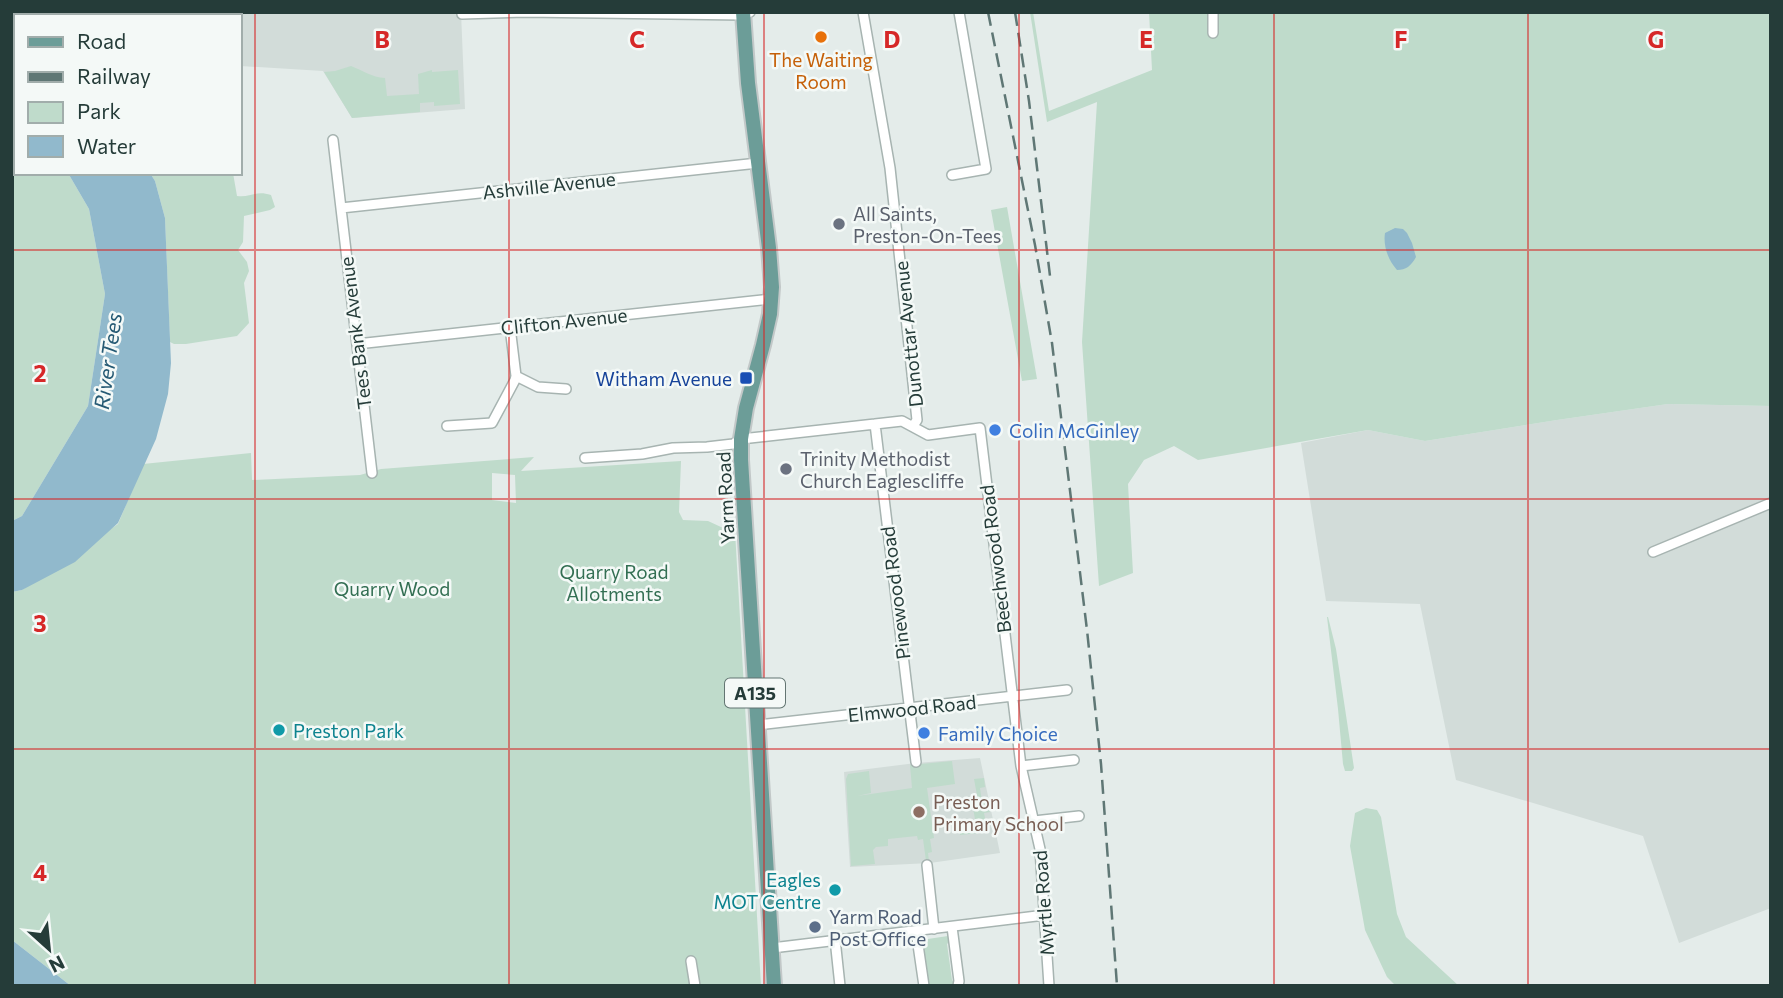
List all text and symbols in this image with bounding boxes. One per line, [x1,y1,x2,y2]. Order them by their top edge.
legend [14,14,242,175]
text: B [374,25,390,53]
text: C [629,25,645,53]
text: D [884,25,901,53]
text: E [1139,25,1153,53]
text: F [1394,25,1408,53]
text: G [1648,25,1664,53]
text: Road [77,28,126,53]
marker: The Waiting Room [813,29,829,45]
place label: The Waiting Room [769,48,873,93]
text: Railway [77,63,151,88]
text: Park [77,98,121,123]
text: Water [77,133,136,158]
street label: Ashville Avenue [481,167,617,203]
place label: All Saints, Preston-On-Tees [853,202,1002,247]
marker: All Saints, Preston-On-Tees [831,216,847,232]
street label: Tees Bank Avenue [334,255,376,411]
street label: Dunottar Avenue [889,260,927,408]
street label: Clifton Avenue [500,303,628,339]
water label: River Tees [88,311,126,411]
text: 2 [33,359,47,387]
place label: Witham Avenue [596,367,732,390]
marker: Witham Avenue [738,370,754,386]
place label: Colin McGinley [1009,419,1139,442]
marker: Colin McGinley [987,422,1003,438]
place label: Trinity Methodist Church Eaglescliffe [800,447,964,492]
street label: Yarm Road [711,451,739,545]
marker: Trinity Methodist Church Eaglescliffe [778,461,794,477]
street label: Beechwood Road [975,484,1015,634]
street label: Pinewood Road [875,525,915,661]
park label: Quarry Road Allotments [559,560,669,605]
park label: Quarry Wood [334,577,450,600]
text: 3 [33,609,47,637]
road number: A135 [725,678,785,708]
street label: Elmwood Road [847,690,977,726]
place label: Preston Park [293,719,404,742]
marker: Preston Park [271,722,287,738]
place label: Family Choice [938,722,1058,745]
marker: Family Choice [916,725,932,741]
place label: Preston Primary School [933,790,1064,835]
marker: Preston Primary School [911,804,927,820]
street label: Myrtle Road [1028,849,1058,957]
text: 4 [33,858,47,886]
place label: Eagles MOT Centre [713,868,821,913]
marker: Eagles MOT Centre [827,882,843,898]
place label: Yarm Road Post Office [829,905,926,950]
north arrow [14,914,84,984]
marker: Yarm Road Post Office [807,919,823,935]
text: N [45,951,69,978]

